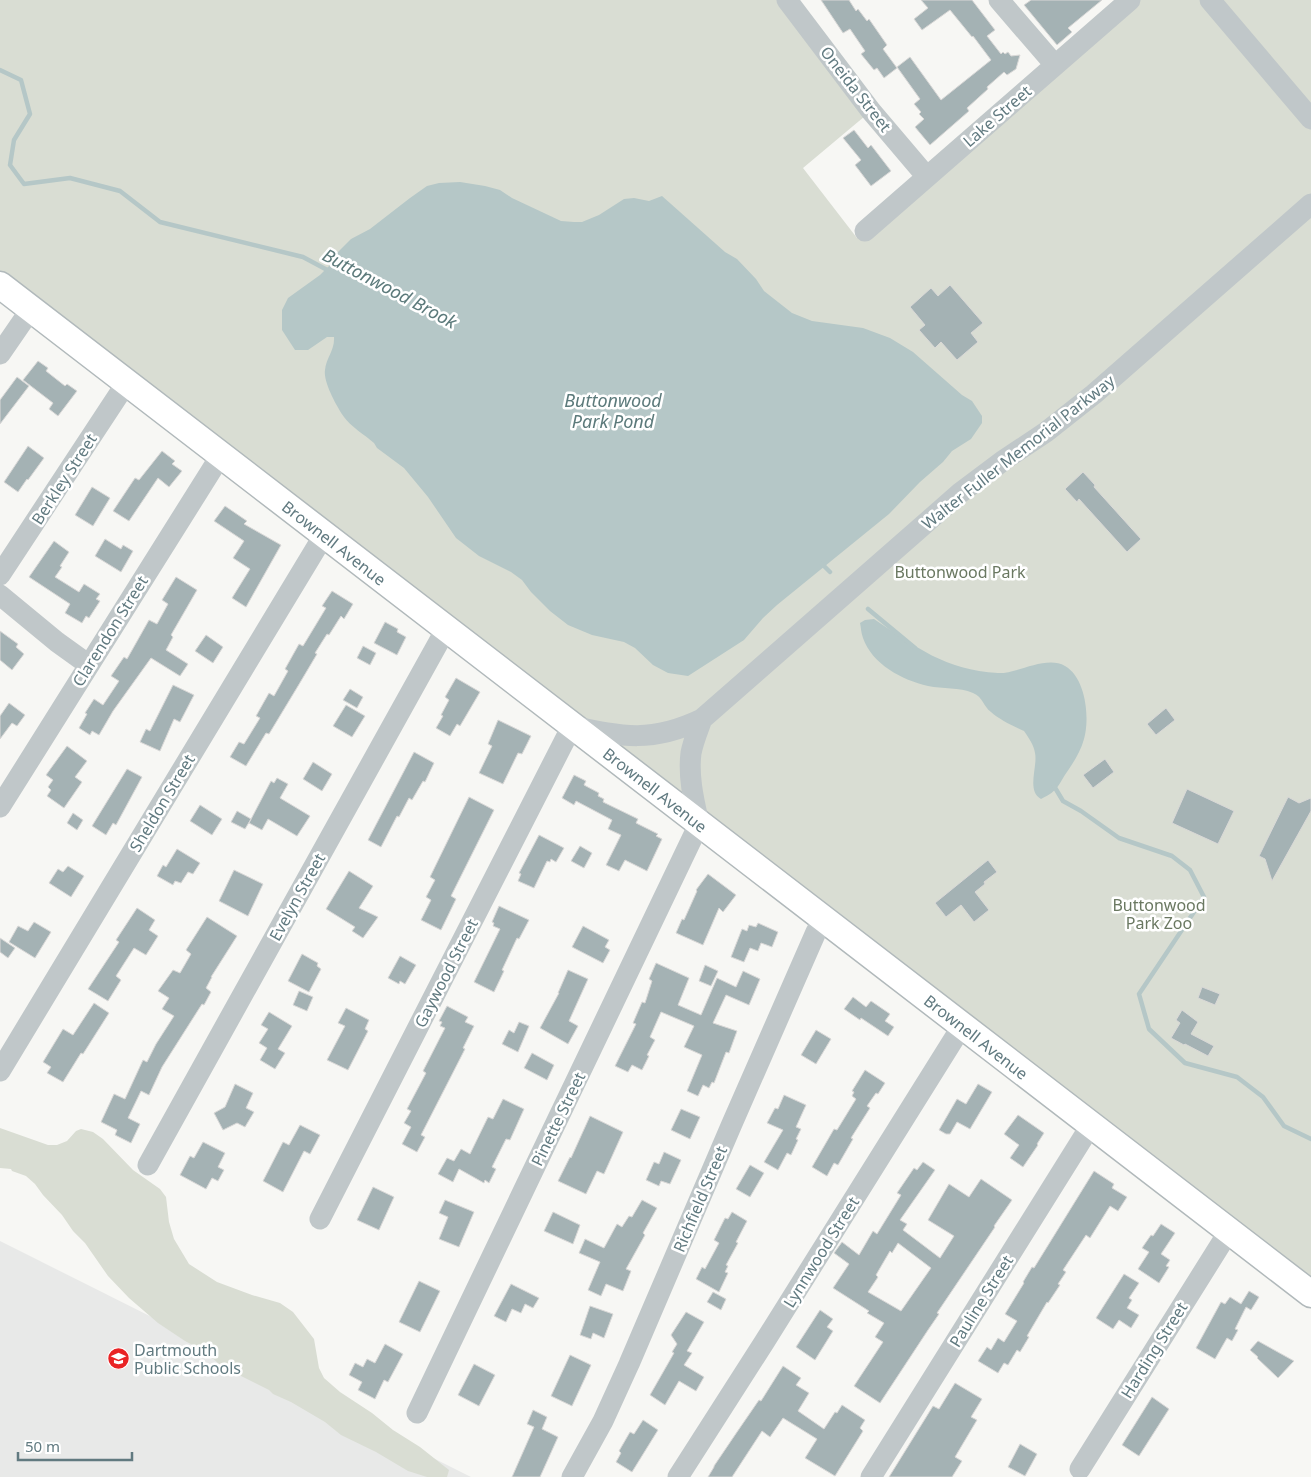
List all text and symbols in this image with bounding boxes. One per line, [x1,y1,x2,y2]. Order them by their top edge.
street label: Oneida Street [816,42,897,137]
street label: Lake Street [958,80,1036,152]
water label: Buttonwood Brook [319,242,462,334]
street label: Walter Fuller Memorial Parkway [917,369,1120,534]
water label: Buttonwood Park Pond [564,388,662,433]
street label: Berkley Street [26,429,102,529]
street label: Brownell Avenue [278,496,390,590]
park label: Buttonwood Park [894,561,1026,583]
street label: Clarendon Street [67,571,153,691]
street label: Brownell Avenue [599,743,711,837]
street label: Sheldon Street [124,750,200,856]
street label: Evelyn Street [264,849,330,945]
park label: Buttonwood Park Zoo [1112,894,1206,934]
street label: Gaywood Street [409,915,483,1031]
street label: Brownell Avenue [920,990,1032,1084]
street label: Pinette Street [526,1068,590,1170]
street label: Richfield Street [668,1142,732,1255]
street label: Lynnwood Street [778,1192,864,1312]
street label: Pauline Street [944,1251,1018,1351]
street label: Harding Street [1116,1297,1192,1402]
place label: Dartmouth Public Schools [134,1339,241,1379]
school or university icon: Dartmouth Public Schools [106,1347,130,1371]
scale bar [18,1430,131,1462]
text: 50 m [25,1436,60,1456]

